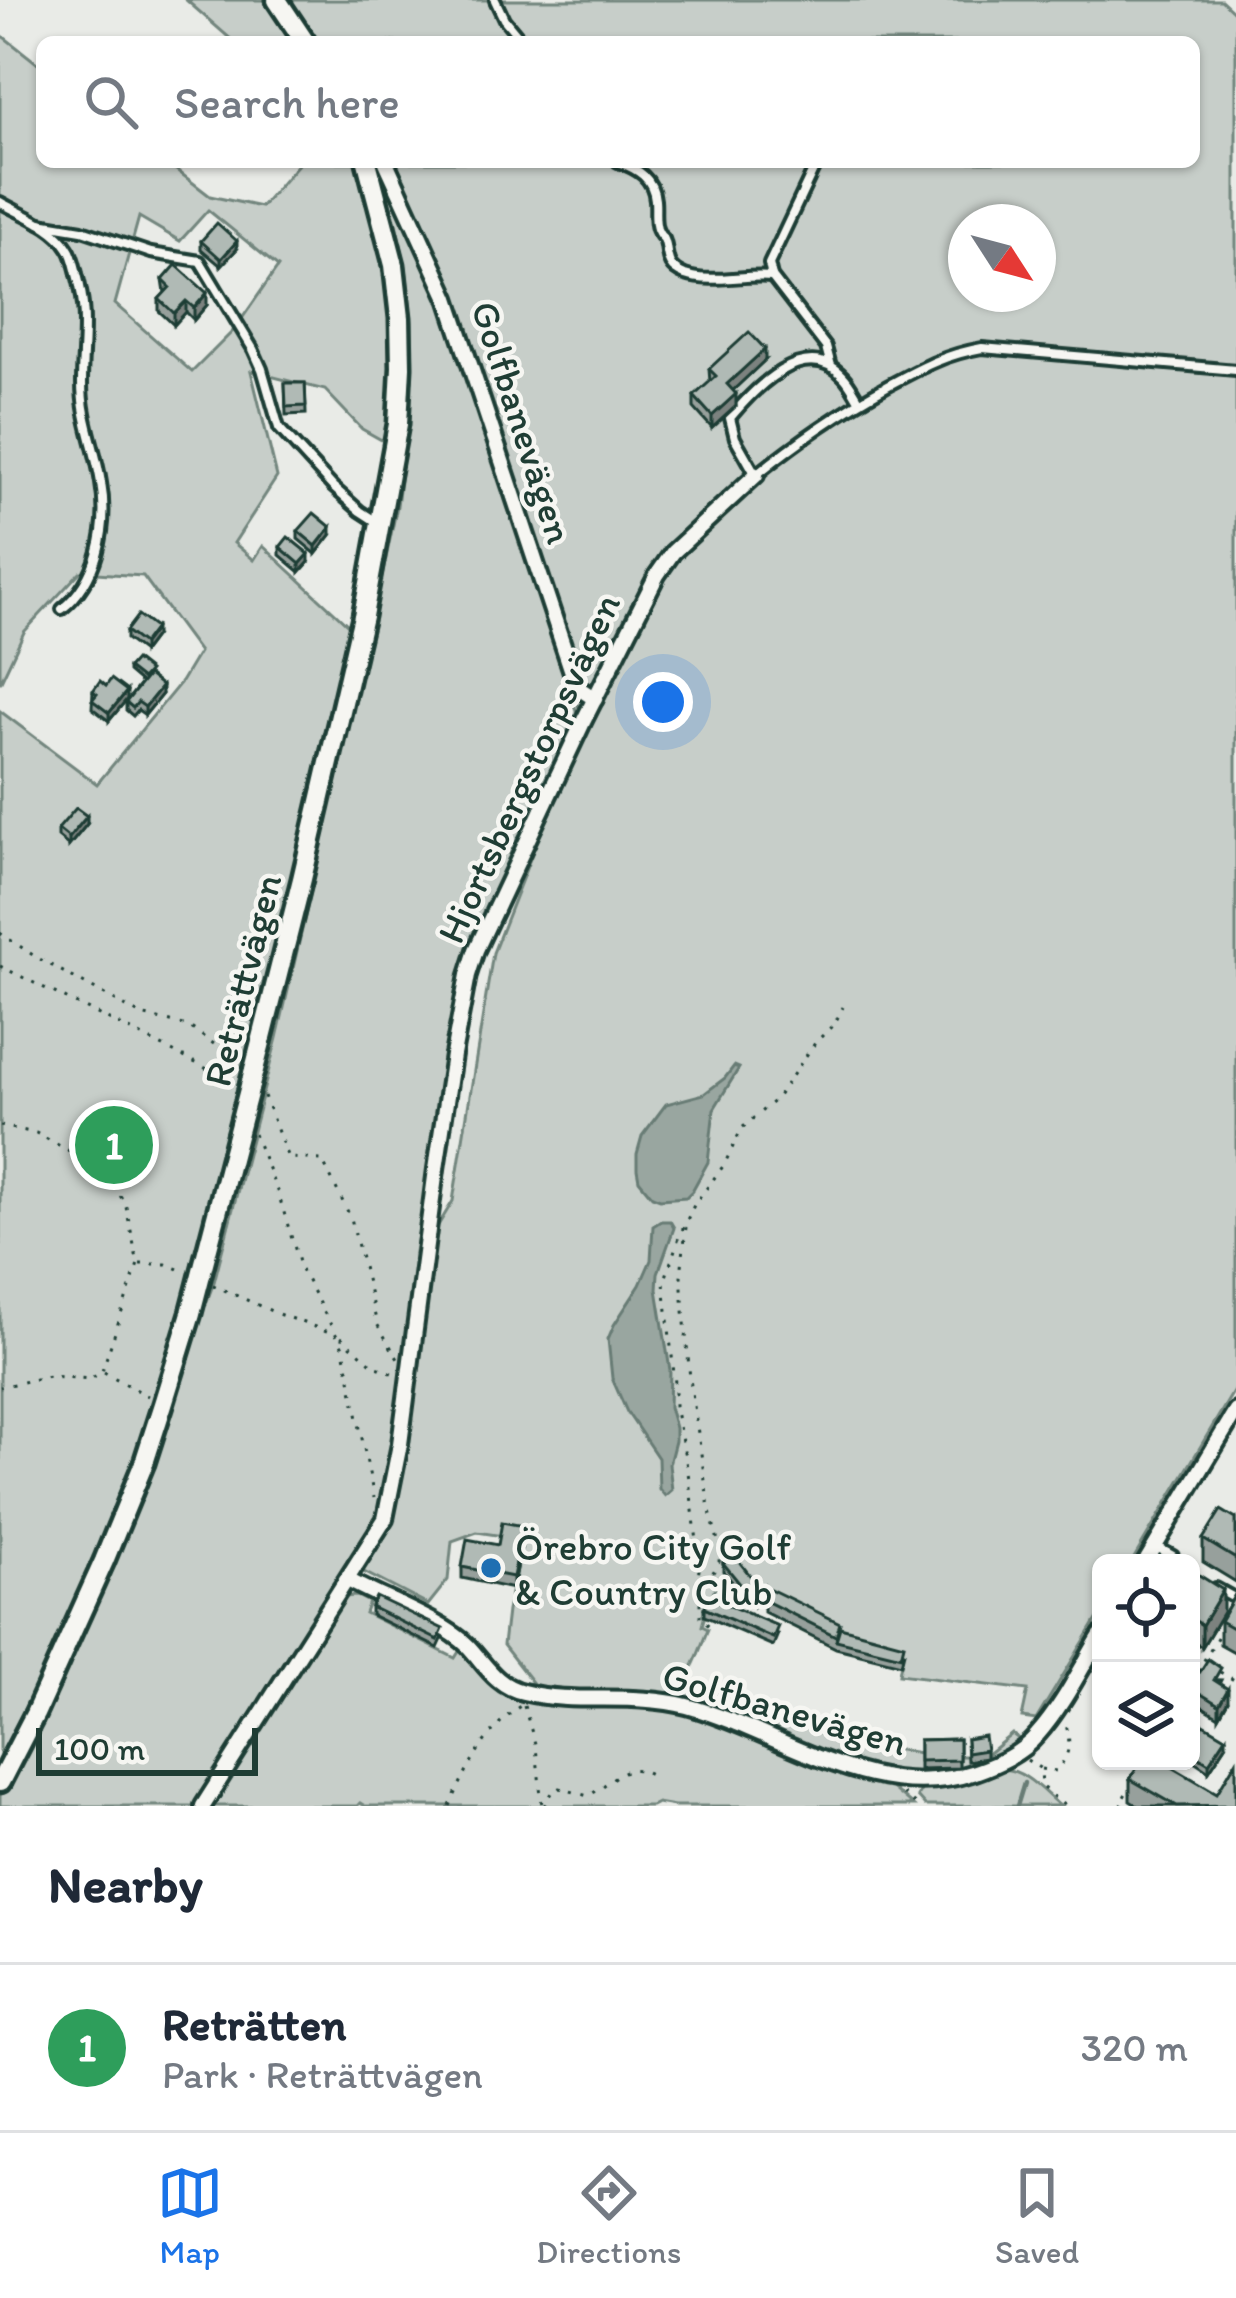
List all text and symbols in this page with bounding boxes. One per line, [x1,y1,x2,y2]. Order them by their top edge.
search box [36,36,1200,168]
icon: search [78,69,144,135]
text: Search here [174,75,400,129]
north arrow [948,204,1056,312]
street label: Golfbanevägen [461,295,584,549]
street label: Hjortsbergstorpsvägen [427,586,630,951]
your location [633,672,693,732]
street label: Reträttvägen [193,869,292,1091]
pin: 1 [75,1100,153,1190]
place label: Örebro City Golf & Country Club [515,1523,791,1615]
map controls [1092,1554,1200,1770]
button: locate [1092,1554,1200,1662]
marker: Örebro City Golf & Country Club [478,1555,504,1581]
street label: Golfbanevägen [657,1651,912,1766]
button: layers [1092,1662,1200,1770]
scale bar [36,1722,258,1775]
text: 100 m [54,1729,145,1768]
text: Nearby [48,1854,203,1915]
text: Reträtten [162,1997,347,2051]
text: 1 [78,2024,96,2071]
text: 320 m [1081,2024,1188,2071]
text: Park · Reträttvägen [162,2051,483,2098]
tab: Map [157,2160,223,2271]
tab: Directions [536,2160,681,2271]
tab: Saved [995,2160,1079,2271]

